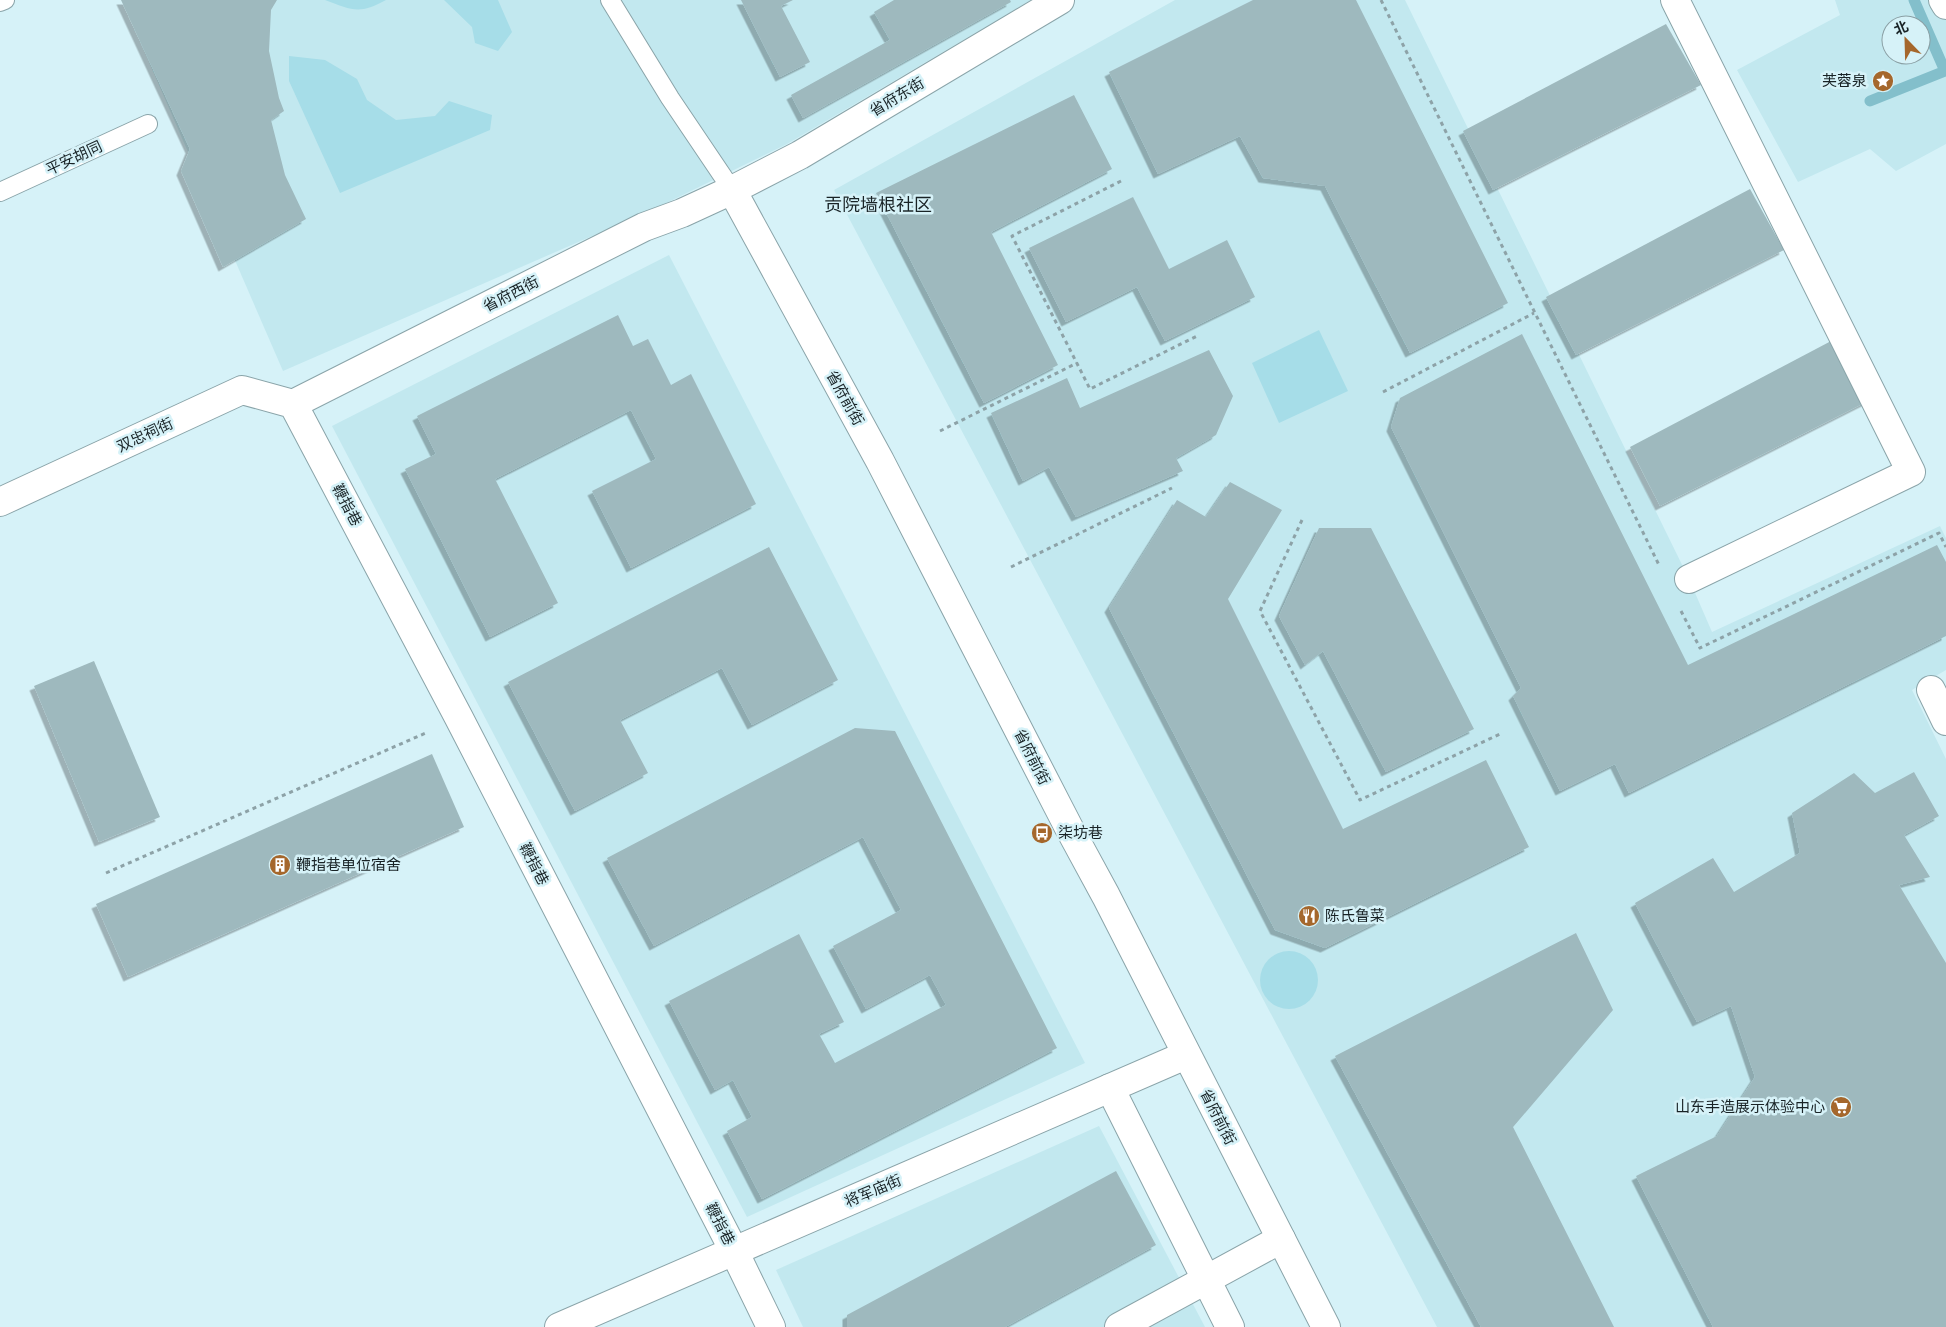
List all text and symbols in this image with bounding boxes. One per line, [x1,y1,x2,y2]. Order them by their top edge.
north arrow [1881,15,1931,65]
text: 北 [1891,17,1911,39]
place icon: 芙蓉泉 [1871,69,1895,93]
place label: 芙蓉泉 [1822,71,1867,90]
street label: 省府东街 [866,73,927,120]
street label: 平安胡同 [43,136,105,179]
district label: 贡院墙根社区 [824,193,932,216]
street label: 省府西街 [480,271,542,316]
street label: 省府前街 [823,367,868,429]
street label: 双忠祠街 [114,413,176,456]
street label: 鞭指巷 [328,480,366,529]
street label: 省府前街 [1010,726,1055,788]
bus stop icon: 柒坊巷 [1030,821,1054,845]
place label: 柒坊巷 [1058,823,1103,842]
street label: 鞭指巷 [516,839,553,888]
building icon: 鞭指巷单位宿舍 [268,853,292,877]
place label: 鞭指巷单位宿舍 [296,855,401,874]
restaurant icon: 陈氏鲁菜 [1297,904,1321,928]
place label: 陈氏鲁菜 [1325,906,1385,925]
street label: 省府前街 [1196,1086,1241,1148]
supermarket icon: 山东手造展示体验中心 [1829,1095,1853,1119]
place label: 山东手造展示体验中心 [1675,1097,1825,1116]
street label: 将军庙街 [841,1170,904,1211]
street label: 鞭指巷 [702,1199,739,1248]

